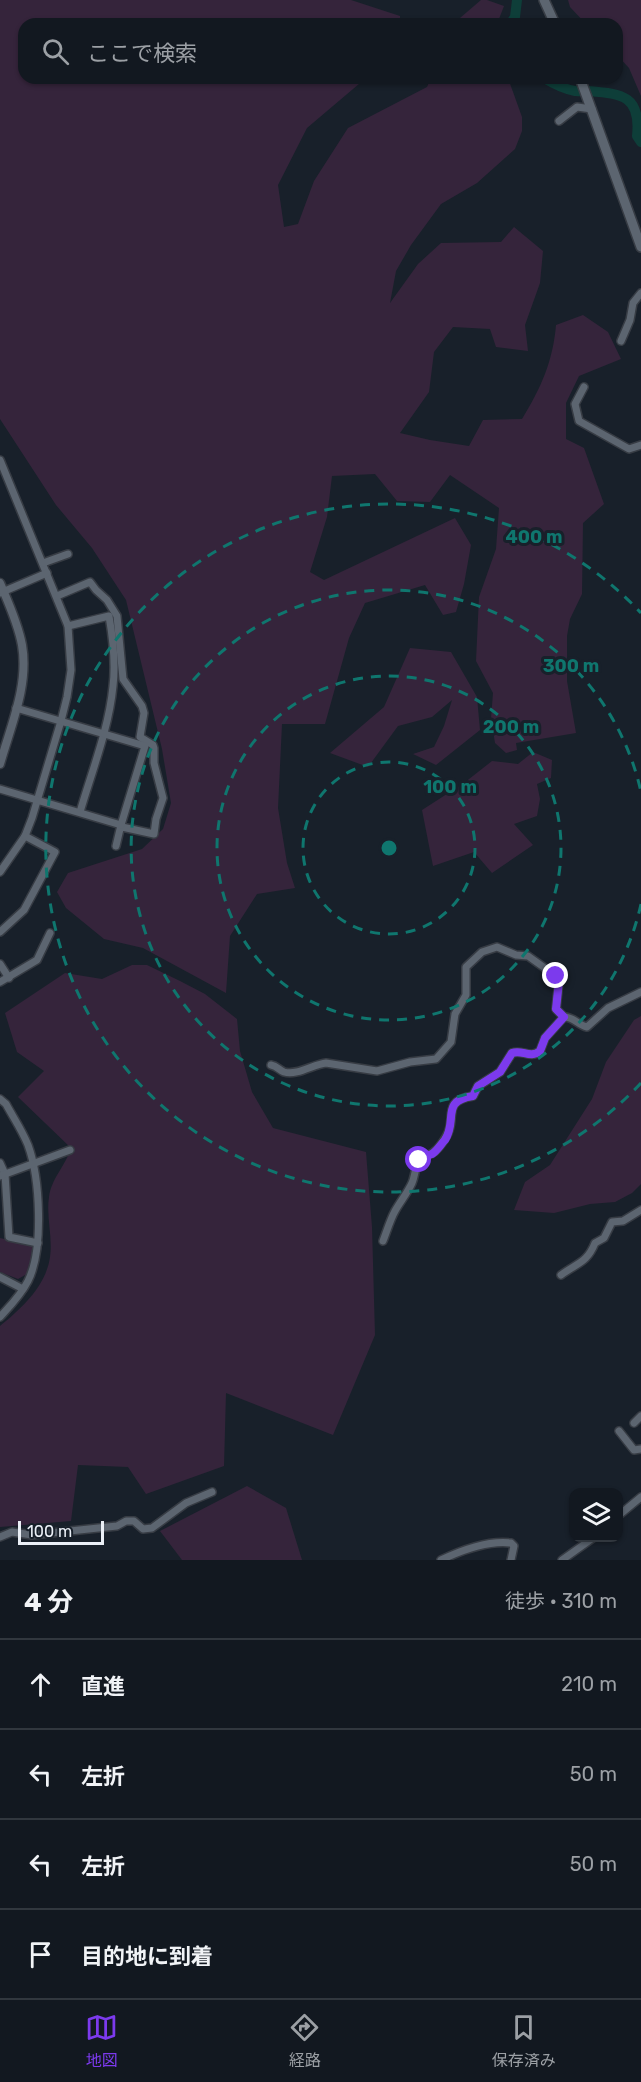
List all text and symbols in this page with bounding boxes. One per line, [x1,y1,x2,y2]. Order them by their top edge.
search box [18,18,623,84]
icon: search [39,35,72,68]
text: ここで検索 [87,40,197,67]
text: 400 m [505,526,563,548]
text: 300 m [543,655,599,677]
text: 200 m [483,716,539,738]
text: 100 m [423,776,477,798]
centre of rings [379,838,399,858]
route end [542,962,568,988]
route start [405,1146,431,1172]
map controls [569,1488,623,1542]
button: layers [569,1488,623,1542]
scale bar [18,1518,104,1546]
text: 100 m [27,1522,72,1541]
text: 4 分 [24,1587,73,1618]
text: 徒歩 · 310 m [505,1589,617,1613]
icon: ahead [24,1668,57,1701]
text: 210 m [561,1672,617,1696]
text: 直進 [81,1673,125,1700]
icon: left [24,1758,57,1791]
text: 50 m [570,1762,617,1786]
text: 左折 [81,1763,125,1790]
icon: left [24,1848,57,1881]
text: 50 m [570,1852,617,1876]
text: 左折 [81,1853,125,1880]
icon: arrive [24,1938,57,1971]
text: 目的地に到着 [81,1943,213,1970]
tab: 地図 [85,2011,118,2071]
tab: 経路 [288,2011,321,2071]
tab: 保存済み [492,2011,556,2071]

